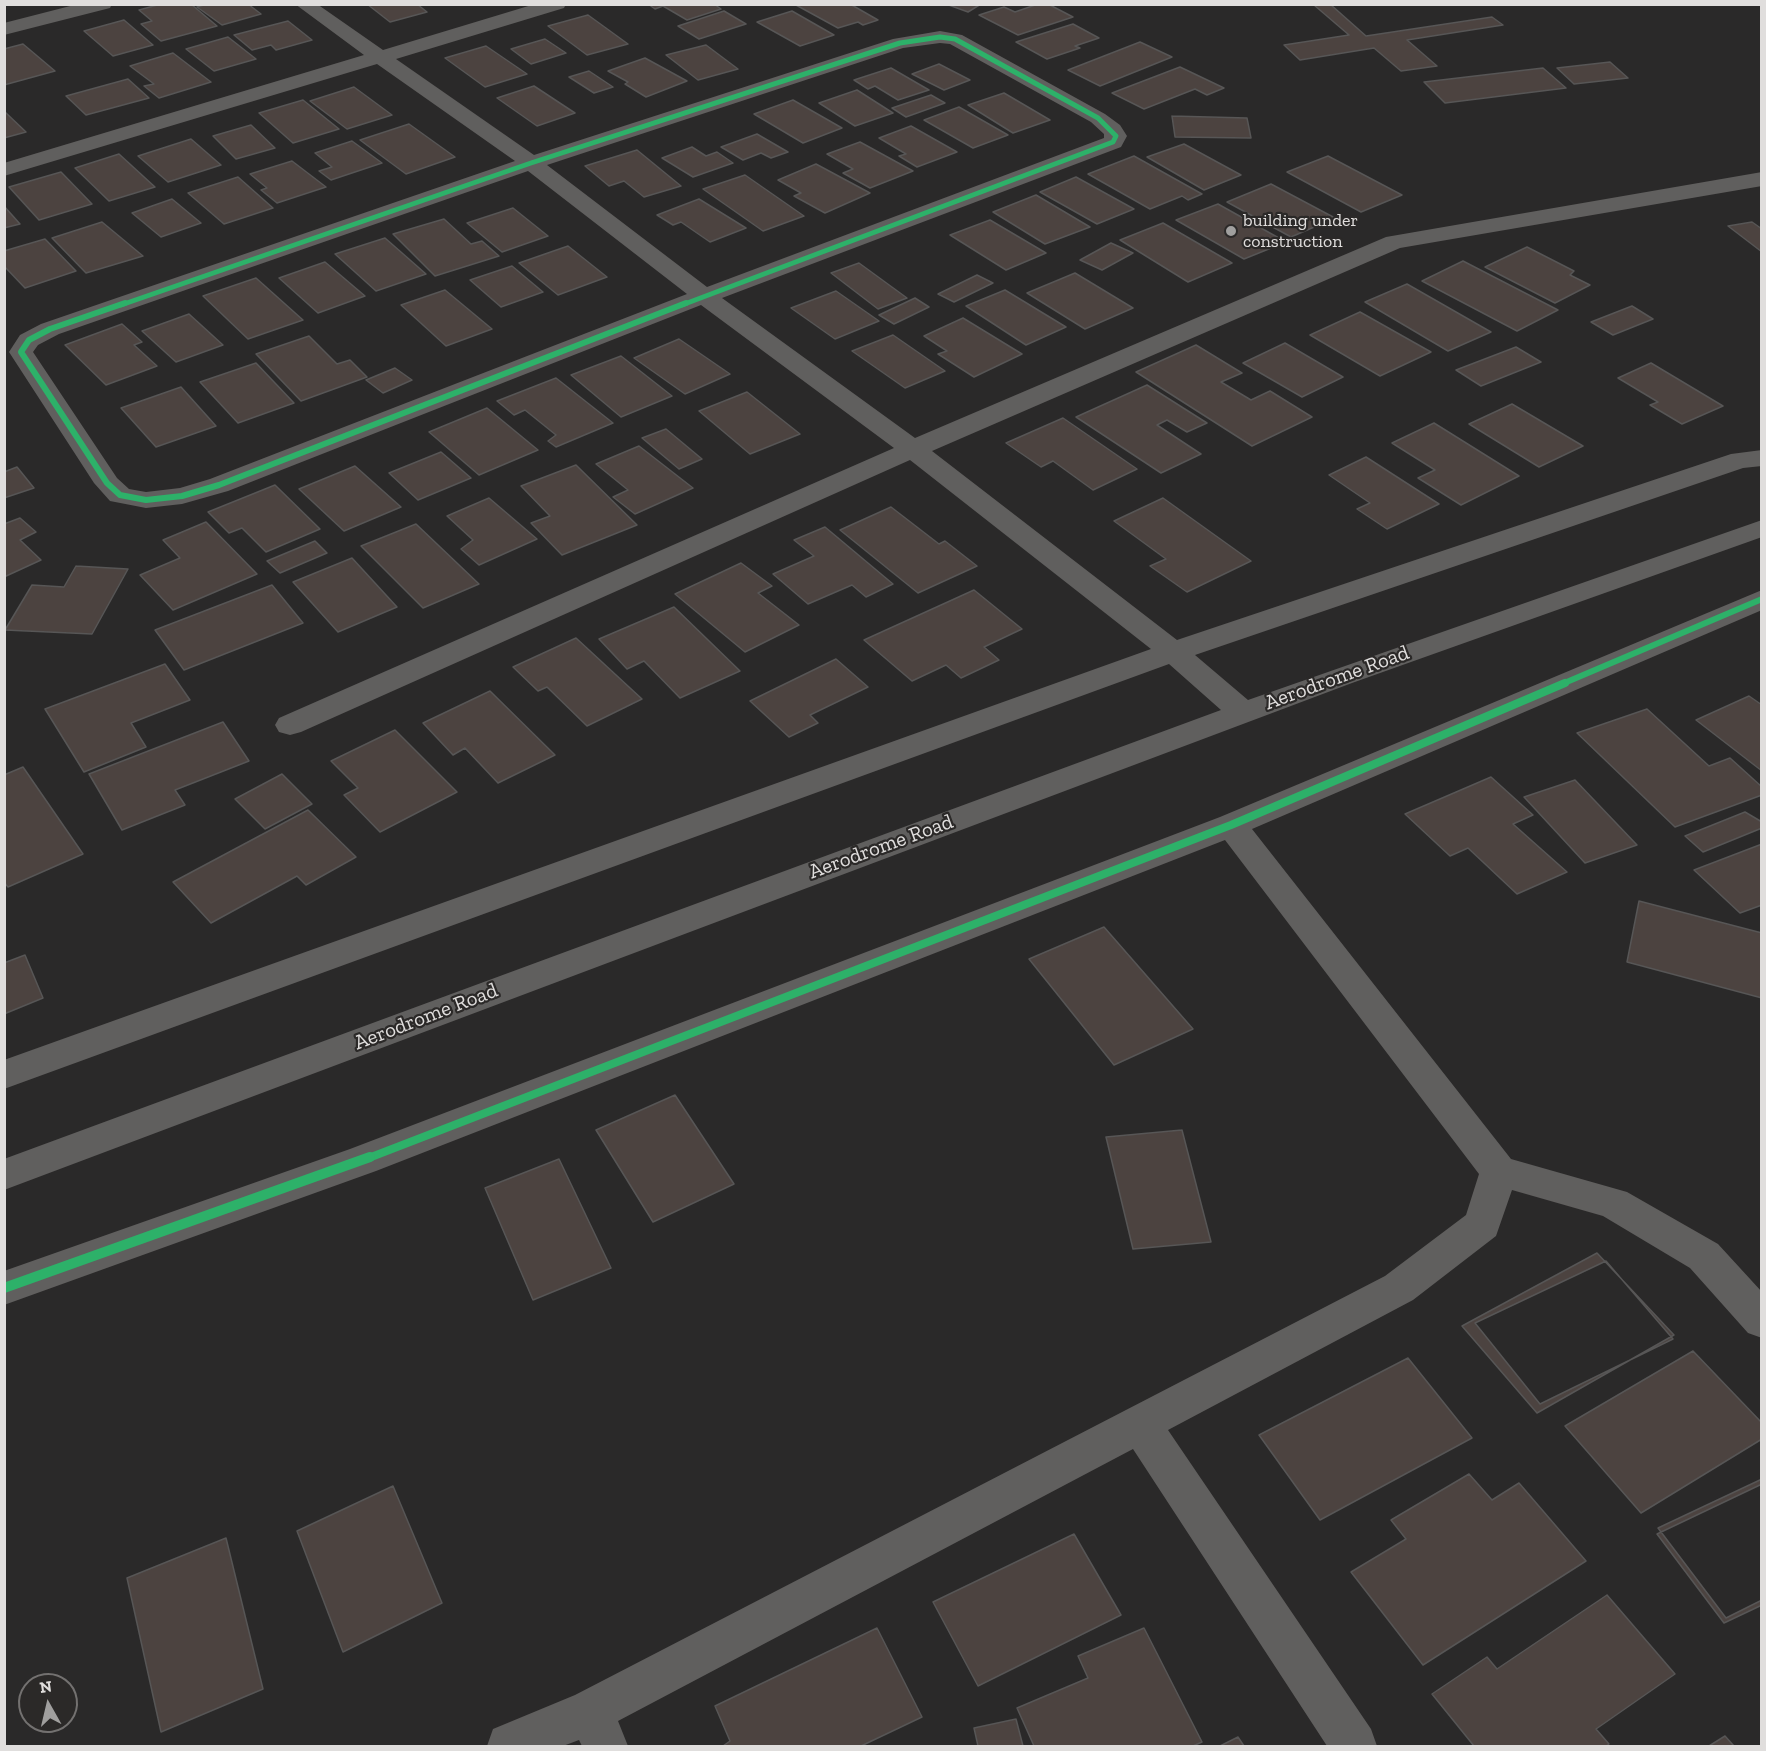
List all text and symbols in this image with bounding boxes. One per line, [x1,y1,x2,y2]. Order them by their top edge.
place label: building under construction [1243,210,1358,252]
marker: building under construction [1224,224,1238,238]
street label: Aerodrome Road [1261,640,1413,716]
street label: Aerodrome Road [805,809,957,885]
street label: Aerodrome Road [351,978,501,1056]
north arrow [18,1673,78,1733]
text: N [38,1676,53,1697]

